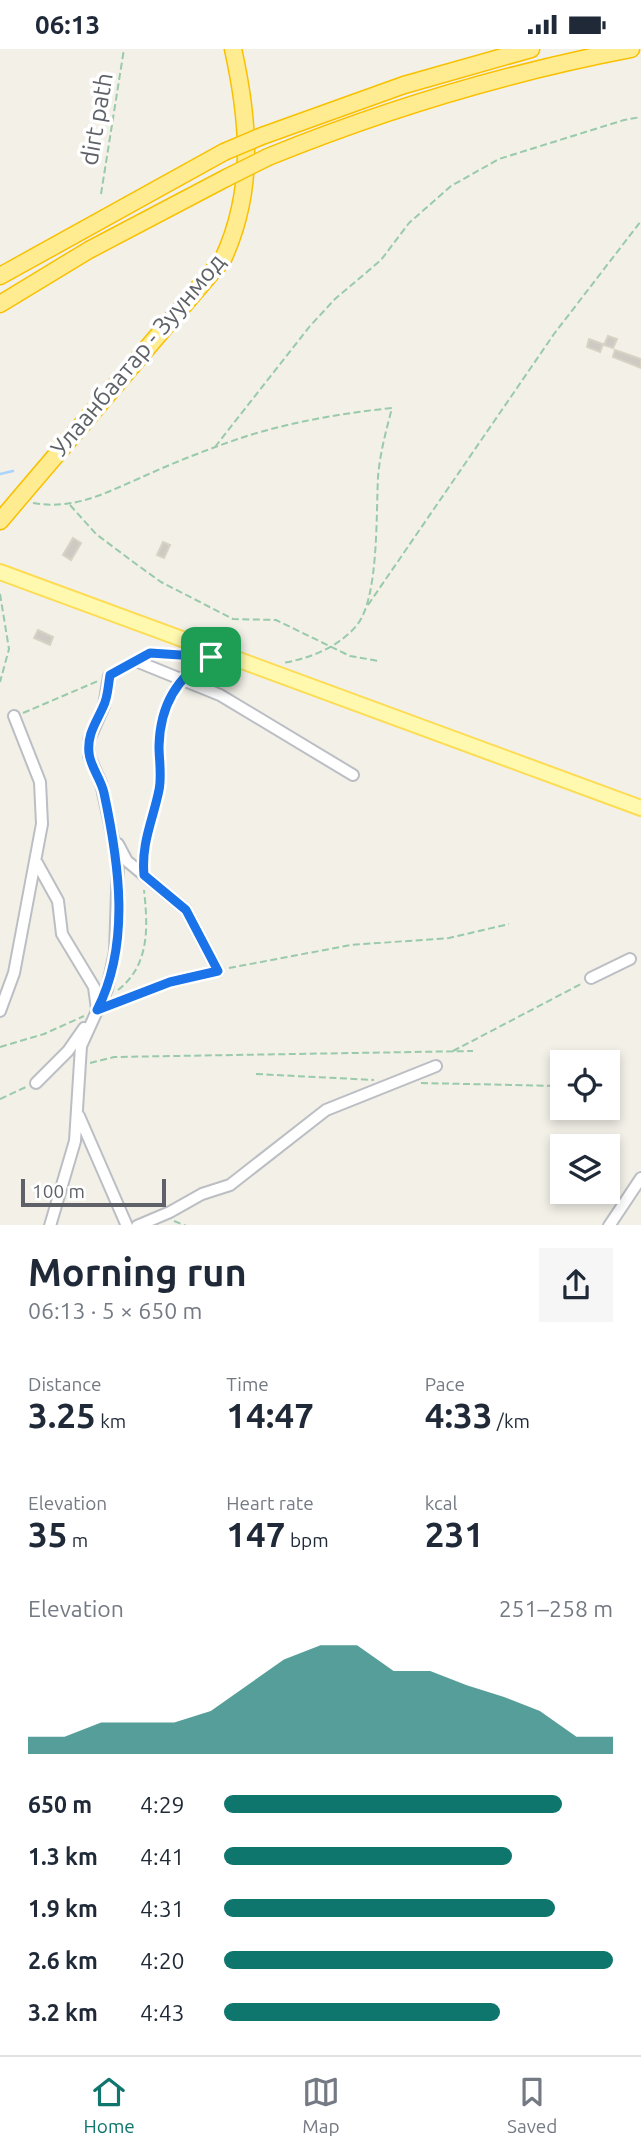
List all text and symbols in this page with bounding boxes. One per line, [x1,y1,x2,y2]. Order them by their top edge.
text: 06:13 [35,10,100,39]
street label: dirt path [75,71,118,167]
street label: Улаанбаатар - Зуунмод [45,248,230,461]
pin [181,627,241,687]
icon: arrive [192,638,230,676]
map controls [550,1050,620,1204]
button: locate [550,1050,620,1120]
button: layers [550,1134,620,1204]
scale bar [21,1177,166,1208]
text: 100 m [32,1180,85,1202]
button: share [539,1248,613,1322]
text: Morning run [28,1251,247,1293]
text: 06:13 · 5 × 650 m [28,1298,202,1323]
text: Distance [28,1373,102,1395]
text: Time [226,1373,269,1395]
text: Pace [425,1373,465,1395]
text: 3.25 [28,1395,96,1435]
text: 14:47 [226,1395,314,1435]
text: 4:33 [425,1395,493,1435]
text: km [96,1410,126,1432]
text: /km [493,1410,530,1432]
text: Elevation [28,1492,107,1514]
text: Heart rate [226,1492,314,1514]
text: kcal [425,1492,457,1514]
text: 35 [28,1514,67,1554]
text: 147 [226,1514,286,1554]
text: 231 [425,1514,484,1554]
text: m [67,1529,88,1551]
text: bpm [286,1529,329,1551]
text: Elevation [28,1596,124,1621]
text: 251–258 m [499,1596,613,1621]
text: 650 m [28,1792,92,1817]
text: 4:29 [140,1792,185,1817]
text: 1.3 km [28,1844,98,1869]
text: 4:41 [140,1844,185,1869]
text: 1.9 km [28,1896,98,1921]
text: 4:31 [140,1896,185,1921]
text: 2.6 km [28,1948,98,1973]
text: 4:20 [140,1948,185,1973]
text: 3.2 km [28,2000,98,2025]
text: 4:43 [140,2000,185,2025]
tab: Home [84,2073,135,2137]
tab: Map [302,2073,340,2137]
tab: Saved [507,2073,557,2137]

